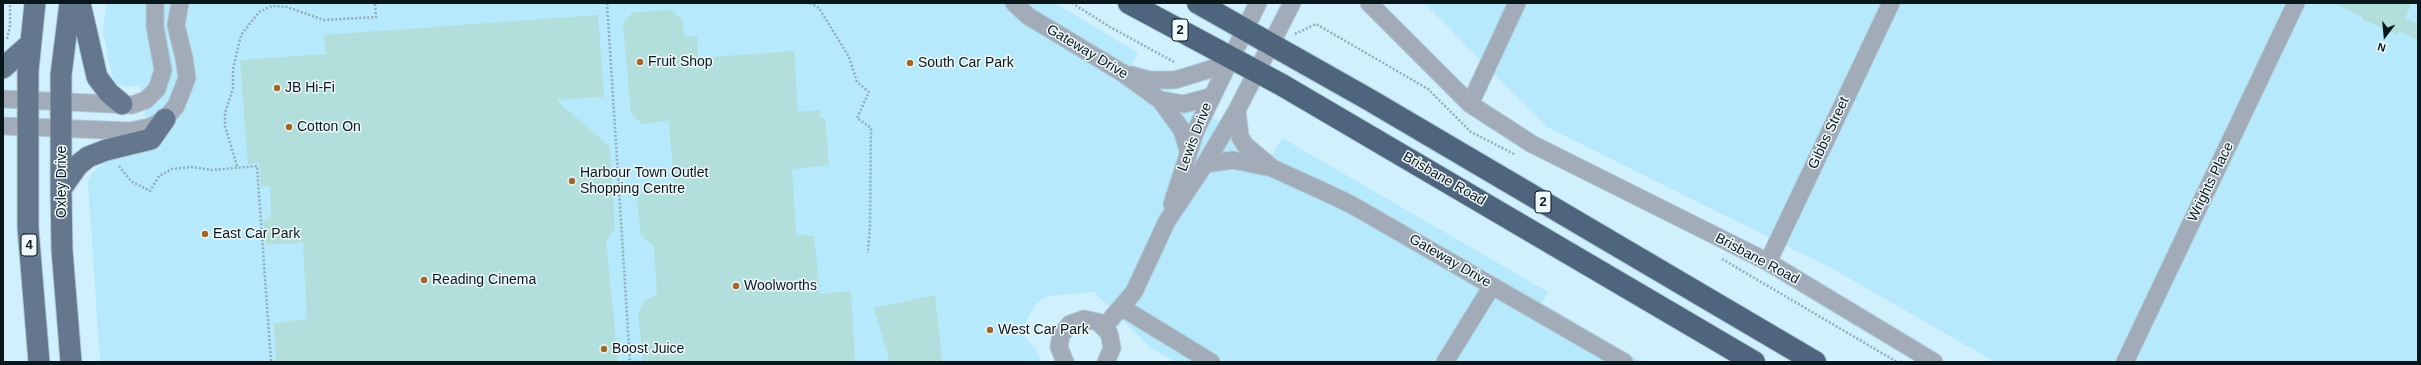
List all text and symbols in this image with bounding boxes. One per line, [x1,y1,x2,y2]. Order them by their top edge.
north arrow [2365,16,2405,56]
road number: 2 [1172,19,1188,41]
street label: Gateway Drive [1043,21,1131,83]
text: N [2376,41,2387,54]
place label: Fruit Shop [648,54,713,70]
place label: South Car Park [918,55,1014,71]
marker: Fruit Shop [635,57,645,67]
marker: South Car Park [905,58,915,68]
place label: JB Hi-Fi [285,80,335,96]
marker: JB Hi-Fi [272,83,282,93]
street label: Gibbs Street [1805,94,1853,172]
street label: Lewis Drive [1174,100,1216,174]
place label: Cotton On [297,119,361,135]
marker: Cotton On [284,122,294,132]
street label: Wrights Place [2185,140,2237,224]
street label: Oxley Drive [54,146,70,218]
street label: Brisbane Road [1400,149,1488,209]
place label: Harbour Town Outlet Shopping Centre [580,165,708,198]
marker: Harbour Town Outlet Shopping Centre [567,176,577,186]
road number: 2 [1535,191,1551,213]
place label: East Car Park [213,226,300,242]
marker: East Car Park [200,229,210,239]
street label: Brisbane Road [1712,230,1802,288]
street label: Gateway Drive [1406,231,1494,291]
road number: 4 [21,234,37,256]
place label: Reading Cinema [432,272,536,288]
marker: Reading Cinema [419,275,429,285]
place label: Woolworths [744,278,817,294]
marker: Woolworths [731,281,741,291]
place label: West Car Park [998,322,1089,338]
marker: West Car Park [985,325,995,335]
place label: Boost Juice [612,341,684,357]
marker: Boost Juice [599,344,609,354]

